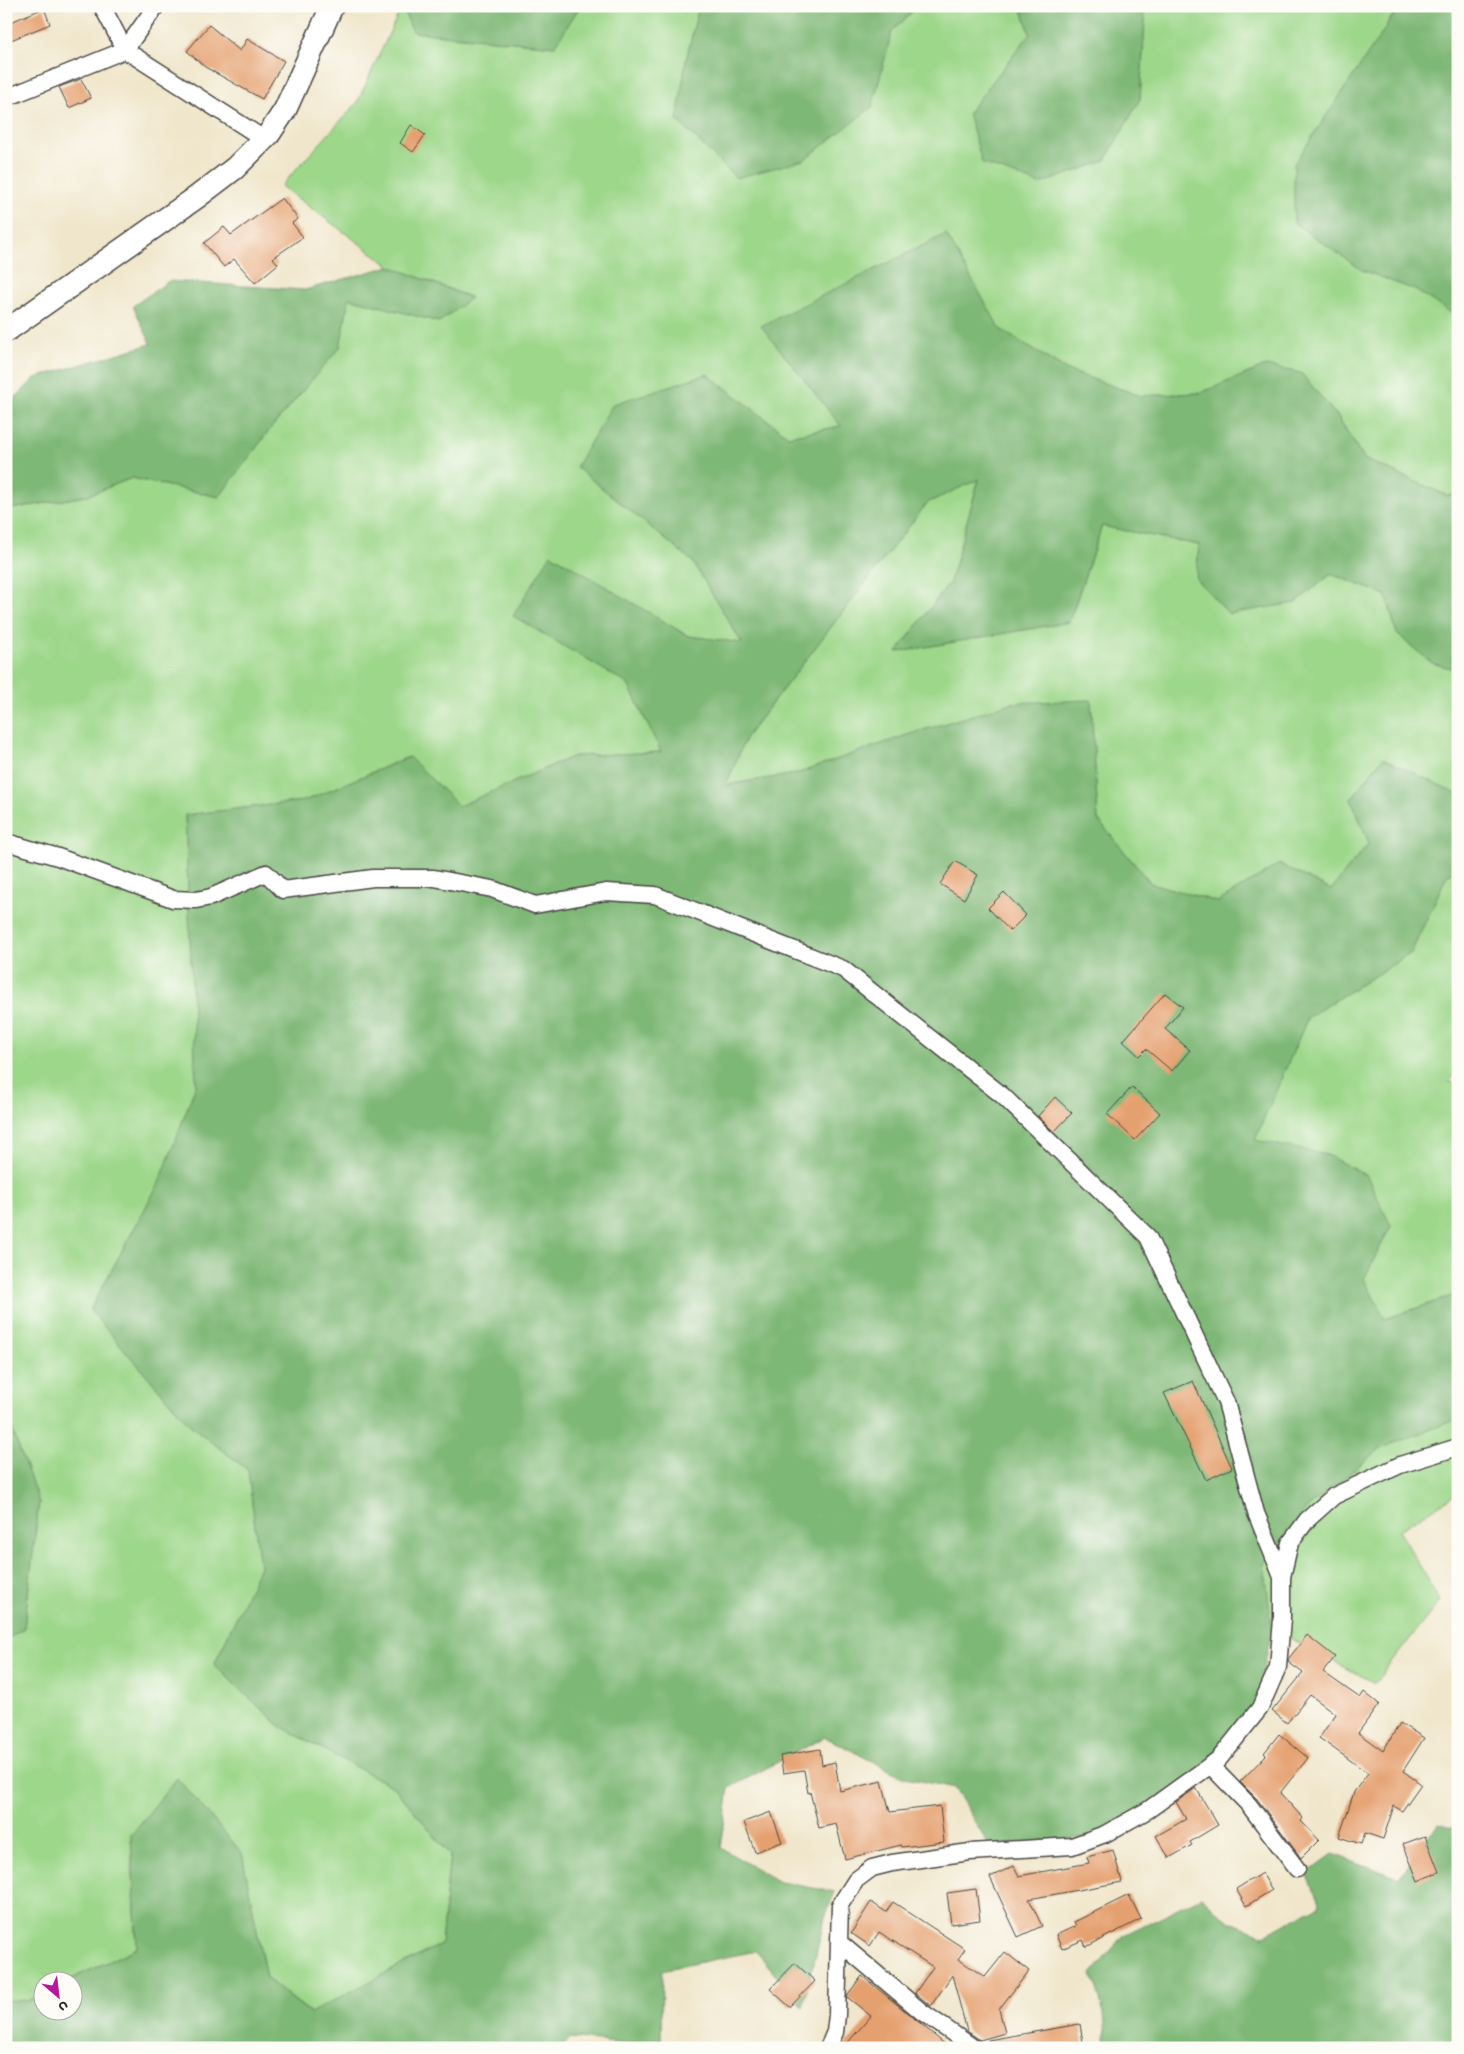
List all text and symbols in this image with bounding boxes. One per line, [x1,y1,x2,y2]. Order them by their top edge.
north arrow [32,1972,82,2022]
text: U [55,1996,70,2015]

